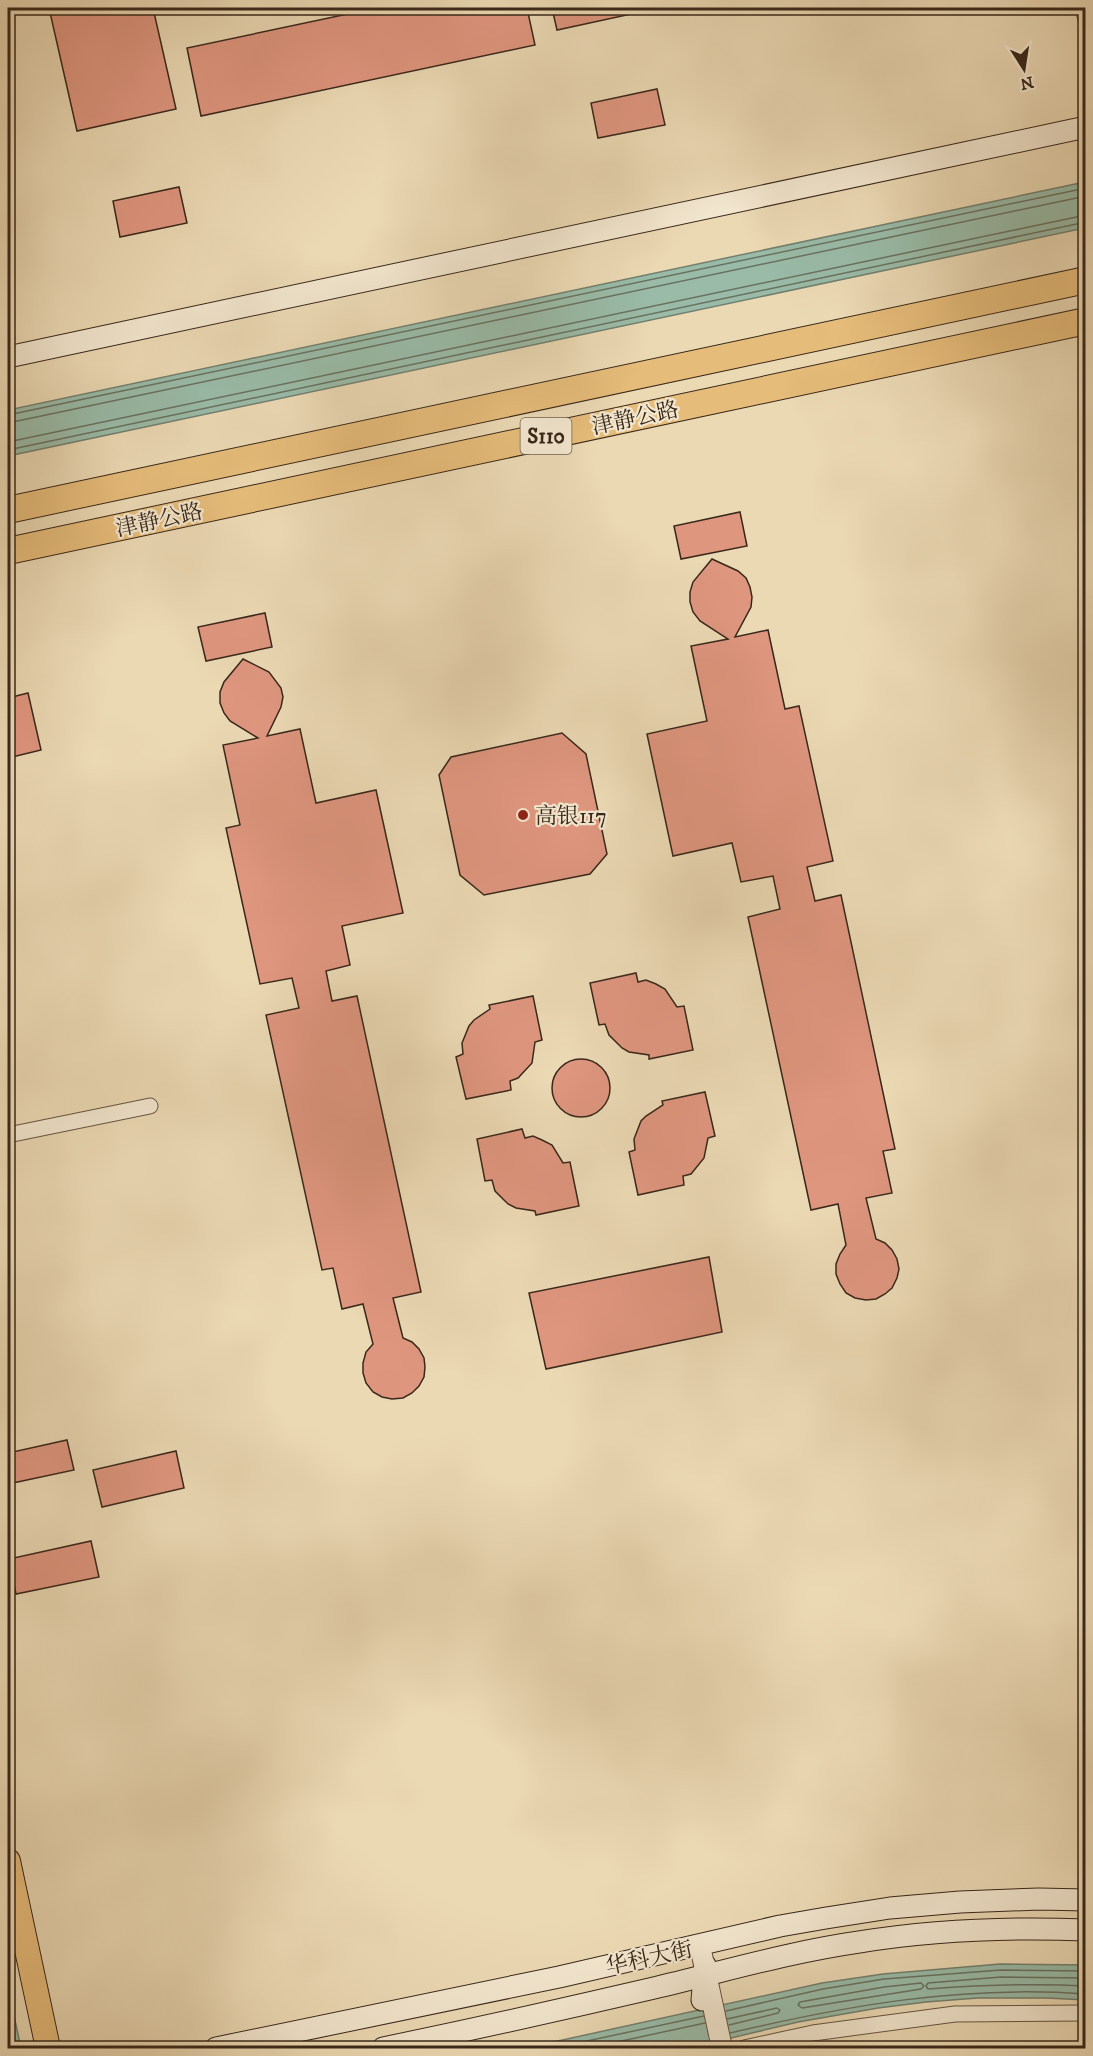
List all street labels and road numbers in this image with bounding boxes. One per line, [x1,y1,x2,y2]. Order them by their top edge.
street label: 津静公路 [589,396,681,441]
road number: S110 [520,418,572,454]
street label: 津静公路 [113,498,205,543]
street label: 华科大街 [603,1936,695,1981]

